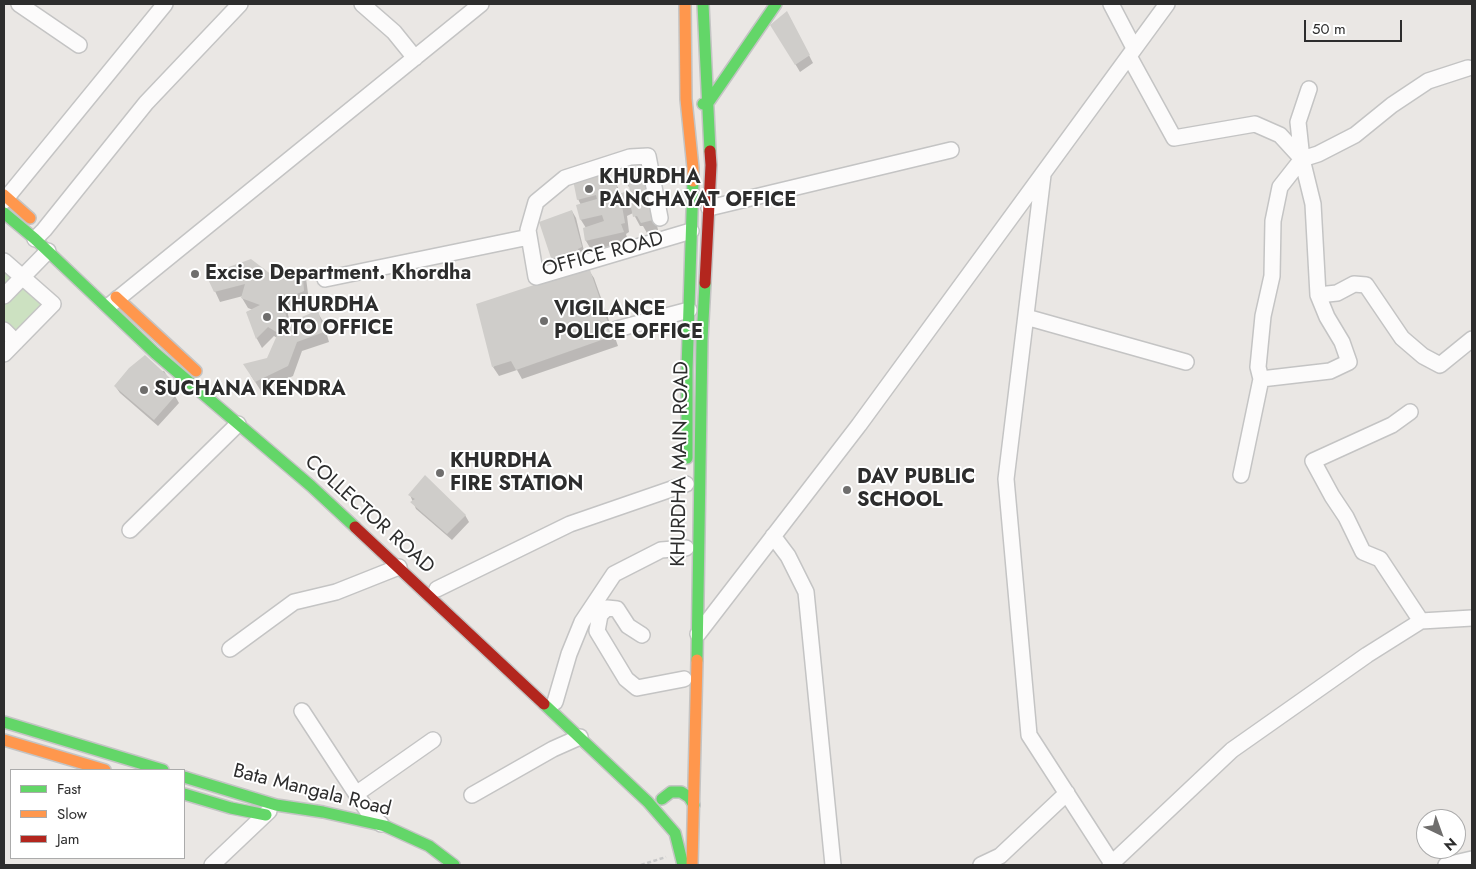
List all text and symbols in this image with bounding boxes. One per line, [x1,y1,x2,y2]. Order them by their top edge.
scale bar [1306,10,1404,42]
text: 50 m [1312,18,1346,40]
place label: KHURDHA PANCHAYAT OFFICE [599,166,796,213]
marker: KHURDHA PANCHAYAT OFFICE [583,183,595,195]
street label: OFFICE ROAD [540,227,666,283]
place label: Excise Department. Khordha [205,262,471,286]
marker: Excise Department. Khordha [189,268,201,280]
place label: KHURDHA RTO OFFICE [277,294,394,341]
place label: VIGILANCE POLICE OFFICE [554,298,703,345]
marker: KHURDHA RTO OFFICE [261,311,273,323]
marker: VIGILANCE POLICE OFFICE [538,315,550,327]
street label: KHURDHA MAIN ROAD [667,361,695,567]
place label: SUCHANA KENDRA [154,378,346,402]
marker: SUCHANA KENDRA [138,384,150,396]
place label: KHURDHA FIRE STATION [450,450,583,497]
street label: COLLECTOR ROAD [299,451,439,579]
place label: DAV PUBLIC SCHOOL [857,466,975,513]
marker: KHURDHA FIRE STATION [434,467,446,479]
marker: DAV PUBLIC SCHOOL [841,484,853,496]
street label: Bata Mangala Road [231,760,393,822]
legend [10,769,185,859]
text: Fast [57,778,81,800]
text: Slow [57,803,87,825]
north arrow [1416,809,1466,859]
text: Jam [57,828,80,850]
text: N [1440,833,1461,856]

